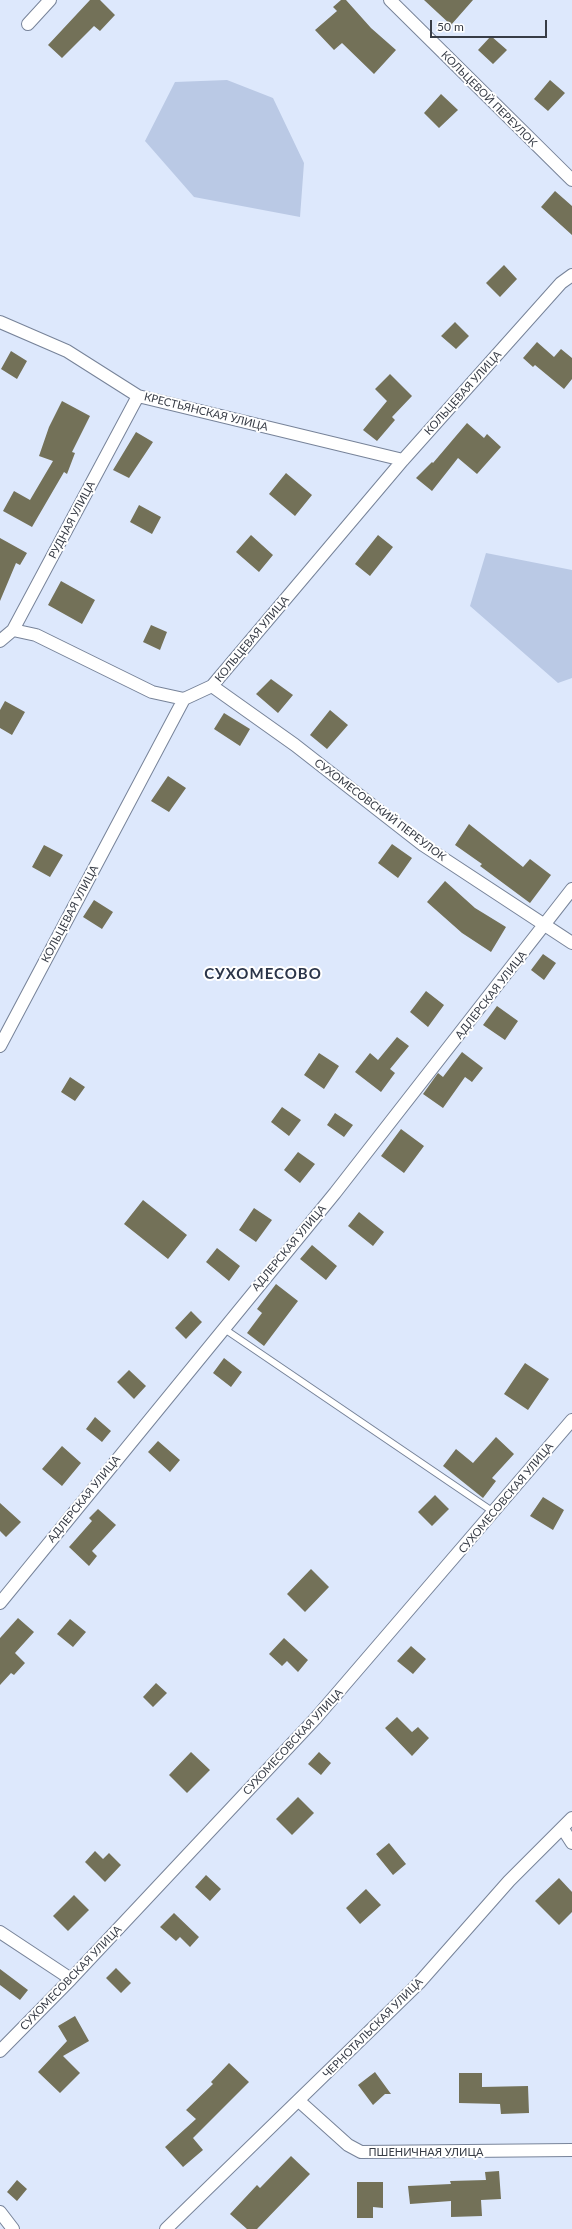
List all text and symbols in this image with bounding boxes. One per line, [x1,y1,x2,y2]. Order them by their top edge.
scale bar [432,12,549,38]
text: 50 m [437,19,464,34]
street label: КОЛЬЦЕВОЙ ПЕРЕУЛОК [438,48,540,150]
street label: КОЛЬЦЕВАЯ УЛИЦА [422,348,504,438]
street label: КРЕСТЬЯНСКАЯ УЛИЦА [143,390,269,434]
street label: РУДНАЯ УЛИЦА [46,479,98,561]
street label: КОЛЬЦЕВАЯ УЛИЦА [212,593,292,685]
street label: СУХОМЕСОВСКИЙ ПЕРЕУЛОК [312,756,448,864]
street label: КОЛЬЦЕВАЯ УЛИЦА [39,863,101,965]
street label: АДЛЕРСКАЯ УЛИЦА [453,948,529,1042]
district label: СУХОМЕСОВО [204,965,322,983]
street label: АДЛЕРСКАЯ УЛИЦА [249,1202,329,1294]
street label: СУХОМЕСОВСКАЯ УЛИЦА [456,1440,556,1556]
street label: АДЛЕРСКАЯ УЛИЦА [45,1453,123,1545]
street label: СУХОМЕСОВСКАЯ УЛИЦА [240,1686,346,1798]
street label: СУХОМЕСОВСКАЯ УЛИЦА [18,1923,124,2033]
street label: ЧЕРНОТАЛЬСКАЯ УЛИЦА [320,1975,426,2081]
street label: ПШЕНИЧНАЯ УЛИЦА [369,2145,483,2159]

